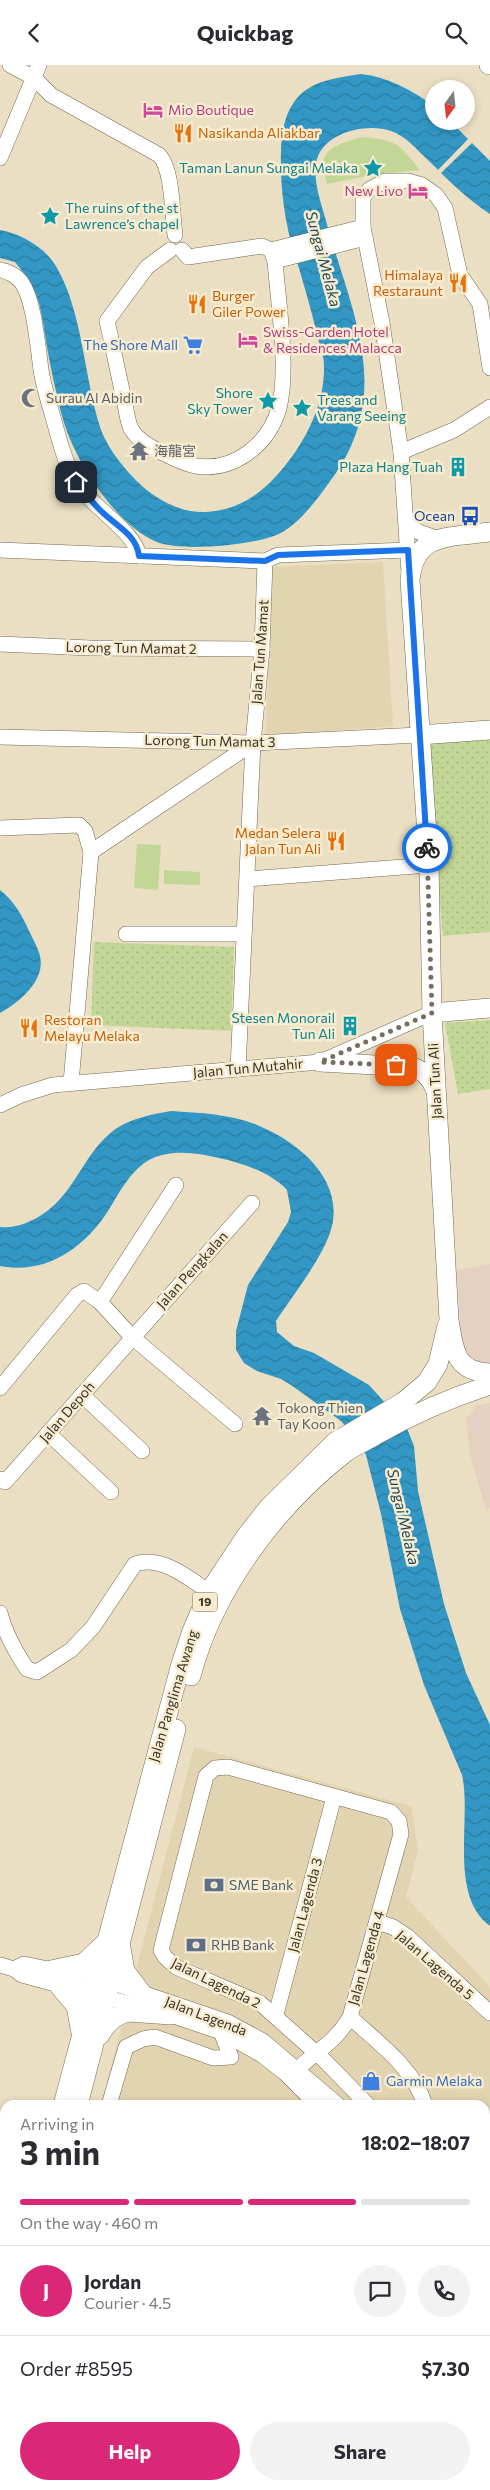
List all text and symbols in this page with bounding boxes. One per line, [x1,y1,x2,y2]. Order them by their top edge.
icon: back [20,19,48,47]
text: Quickbag [197,19,293,46]
icon: search [442,19,470,47]
north arrow [425,80,475,130]
map controls [425,80,475,130]
hotel icon: Mio Boutique [142,99,164,121]
place label: Mio Boutique [168,101,254,118]
restaurant icon: Nasikanda Aliakbar [172,122,194,144]
place label: Nasikanda Aliakbar [198,124,320,141]
place icon: Taman Lanun Sungai Melaka [362,157,384,179]
place label: Taman Lanun Sungai Melaka [179,159,358,176]
hotel icon: New Livo [407,180,429,202]
place label: New Livo [344,182,403,199]
place label: The ruins of the st Lawrence’s chapel [65,199,179,232]
place icon: The ruins of the st Lawrence’s chapel [39,205,61,227]
water label: Sungai Melaka [303,209,345,309]
place label: Himalaya Restaraunt [373,266,443,299]
restaurant icon: Himalaya Restaraunt [447,272,469,294]
place label: Burger Giler Power [212,287,286,320]
restaurant icon: Burger Giler Power [186,293,208,315]
place label: Swiss-Garden Hotel & Residences Malacca [263,323,402,356]
hotel icon: Swiss-Garden Hotel & Residences Malacca [237,329,259,351]
supermarket icon: The Shore Mall [182,334,204,356]
place label: The Shore Mall [83,336,178,353]
place label: Shore Sky Tower [187,384,253,417]
mosque icon: Surau Al Abidin [20,387,42,409]
place label: Surau Al Abidin [46,389,142,406]
place icon: Shore Sky Tower [257,390,279,412]
place label: Trees and Varang Seeing [317,391,407,424]
place icon: Trees and Varang Seeing [291,397,313,419]
temple icon: 海龍宮 [128,440,150,462]
place label: 海龍宮 [154,442,196,459]
building icon: Plaza Hang Tuah [447,456,469,478]
place label: Plaza Hang Tuah [339,458,443,475]
pin [55,461,97,503]
icon: home [62,468,90,496]
bus stop icon: Ocean [459,505,481,527]
place label: Ocean [414,507,455,524]
street label: Jalan Tun Mamat [247,599,272,705]
street label: Lorong Tun Mamat 2 [65,638,197,657]
street label: Lorong Tun Mamat 3 [144,731,276,750]
courier [402,823,452,873]
place label: Medan Selera Jalan Tun Ali [235,824,321,857]
restaurant icon: Medan Selera Jalan Tun Ali [325,830,347,852]
icon: bike [413,834,441,862]
place label: Stesen Monorail Tun Ali [231,1009,335,1042]
place label: Restoran Melayu Melaka [44,1011,140,1044]
building icon: Stesen Monorail Tun Ali [339,1015,361,1037]
restaurant icon: Restoran Melayu Melaka [18,1017,40,1039]
street label: Jalan Tun Ali [424,1043,445,1119]
pin [375,1044,417,1086]
icon: bag [382,1051,410,1079]
street label: Jalan Tun Mutahir [192,1054,304,1081]
street label: Jalan Pengkalan [152,1227,231,1312]
street label: Jalan Depoh [35,1378,98,1446]
place label: Tokong Thien Tay Koon [277,1399,363,1432]
temple icon: Tokong Thien Tay Koon [251,1405,273,1427]
water label: Sungai Melaka [384,1467,424,1567]
road number: 19 [192,1593,218,1611]
street label: Jalan Panglima Awang [144,1627,201,1764]
street label: Jalan Lagenda 3 [284,1856,325,1954]
bank icon: SME Bank [203,1874,225,1896]
place label: SME Bank [229,1876,294,1893]
street label: Jalan Lagenda 4 [344,1908,387,2007]
street label: Jalan Lagenda 5 [393,1926,478,2003]
bank icon: RHB Bank [185,1934,207,1956]
place label: RHB Bank [211,1936,275,1953]
street label: Jalan Lagenda 2 [169,1954,264,2012]
street label: Jalan Lagenda [163,1992,250,2039]
shop icon: Garmin Melaka [360,2070,382,2092]
place label: Garmin Melaka [386,2072,482,2089]
text: Arriving in [20,2114,94,2133]
text: 18:02–18:07 [361,2131,470,2154]
text: 3 min [20,2132,100,2172]
text: On the way · 460 m [20,2213,158,2232]
button: chat [354,2265,406,2317]
button: phone [418,2265,470,2317]
text: Jordan [84,2270,141,2293]
text: J [43,2279,49,2302]
text: Courier · 4.5 [84,2293,171,2312]
text: Order #8595 [20,2357,133,2380]
text: $7.30 [421,2357,470,2380]
button: Help [20,2422,240,2480]
button: Share [250,2422,470,2480]

